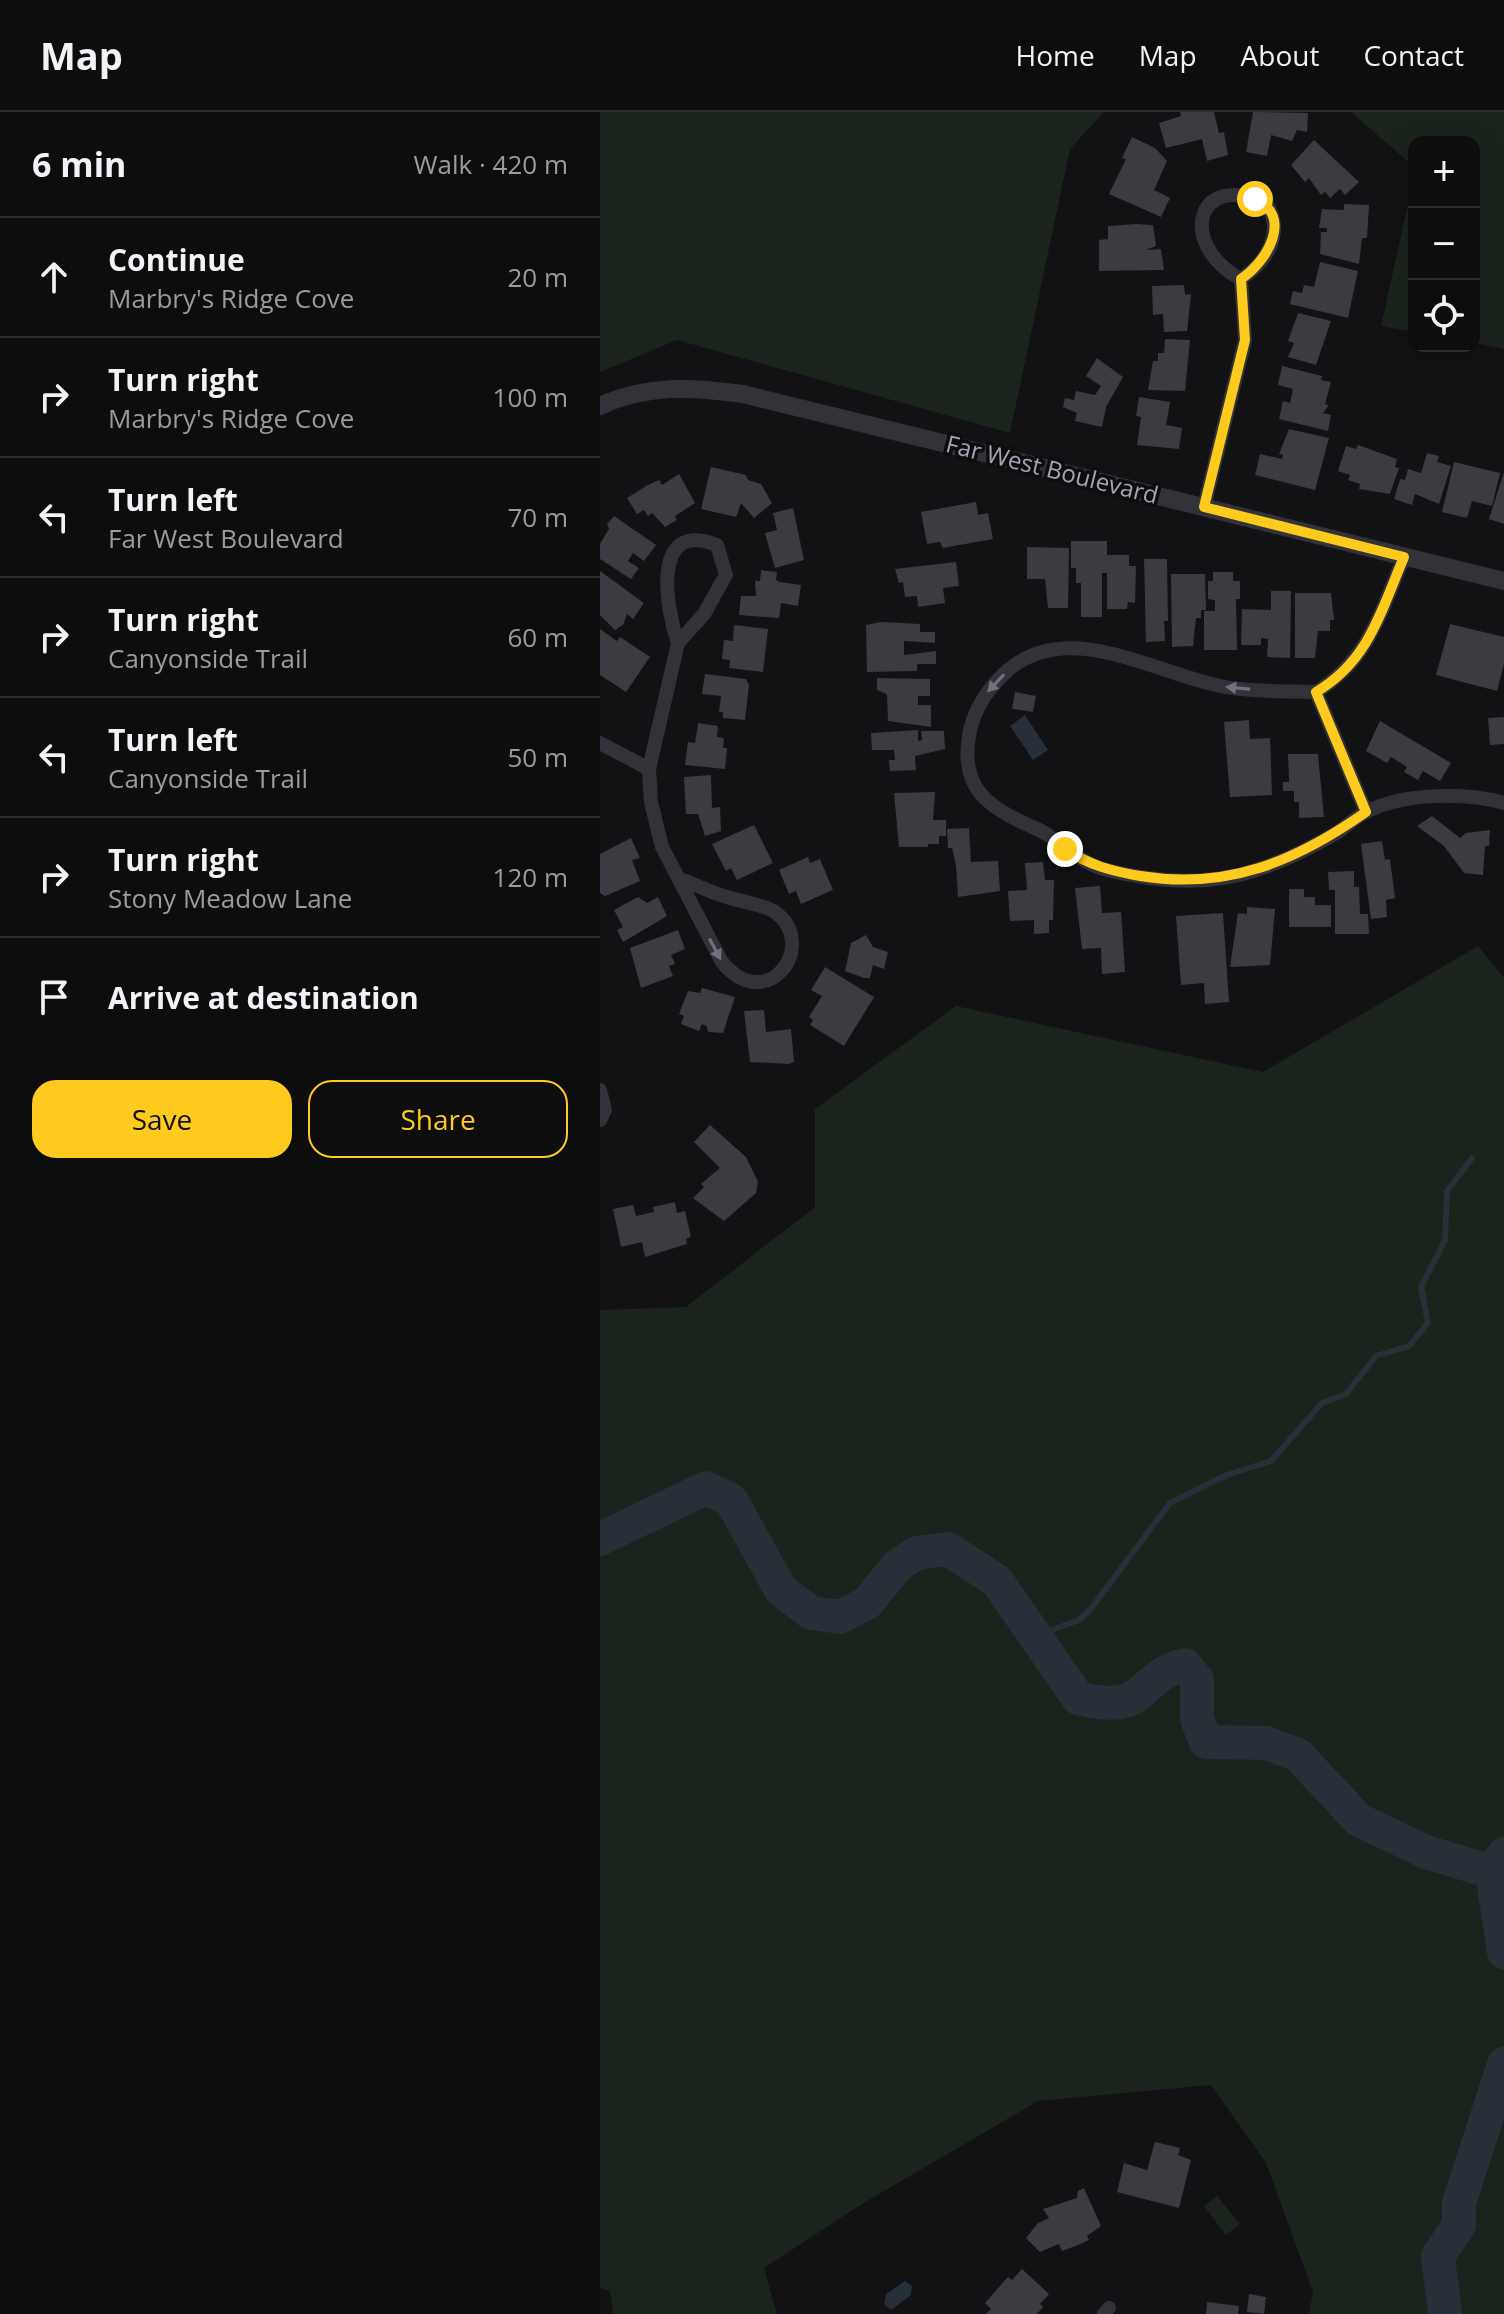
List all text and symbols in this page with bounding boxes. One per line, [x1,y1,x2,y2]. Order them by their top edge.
text: Map [40,29,123,81]
text: Home [1016,36,1095,74]
text: Map [1139,36,1197,74]
text: About [1241,36,1319,74]
text: Contact [1363,36,1464,74]
map controls [1408,136,1480,352]
button: + [1408,136,1480,208]
text: 6 min [32,141,126,187]
text: Walk · 420 m [414,146,568,182]
route start [1237,181,1273,217]
button: − [1408,208,1480,280]
text: Continue [108,239,245,280]
icon: ahead [32,255,76,299]
text: 20 m [507,259,568,295]
text: Marbry's Ridge Cove [108,280,354,316]
button: locate [1408,280,1480,352]
text: Turn right [108,359,259,400]
icon: right [32,375,76,419]
text: 100 m [493,379,568,415]
text: Marbry's Ridge Cove [108,400,354,436]
street label: Far West Boulevard [943,426,1162,511]
text: Turn left [108,479,238,520]
icon: left [32,495,76,539]
text: 70 m [507,499,568,535]
text: Far West Boulevard [108,520,344,556]
text: Turn right [108,599,259,640]
icon: right [32,615,76,659]
text: 60 m [507,619,568,655]
text: Canyonside Trail [108,640,308,676]
one-way arrow [987,673,1005,692]
one-way arrow [1225,681,1250,694]
text: Turn left [108,719,238,760]
icon: left [32,735,76,779]
text: 50 m [507,739,568,775]
text: Canyonside Trail [108,760,308,796]
route end [1047,831,1083,867]
text: Turn right [108,839,259,880]
icon: right [32,855,76,899]
text: 120 m [493,859,568,895]
text: Stony Meadow Lane [108,880,352,916]
one-way arrow [709,937,722,960]
icon: arrive [32,975,76,1019]
text: Arrive at destination [108,977,419,1018]
button: Save [32,1080,292,1158]
button: Share [308,1080,568,1158]

